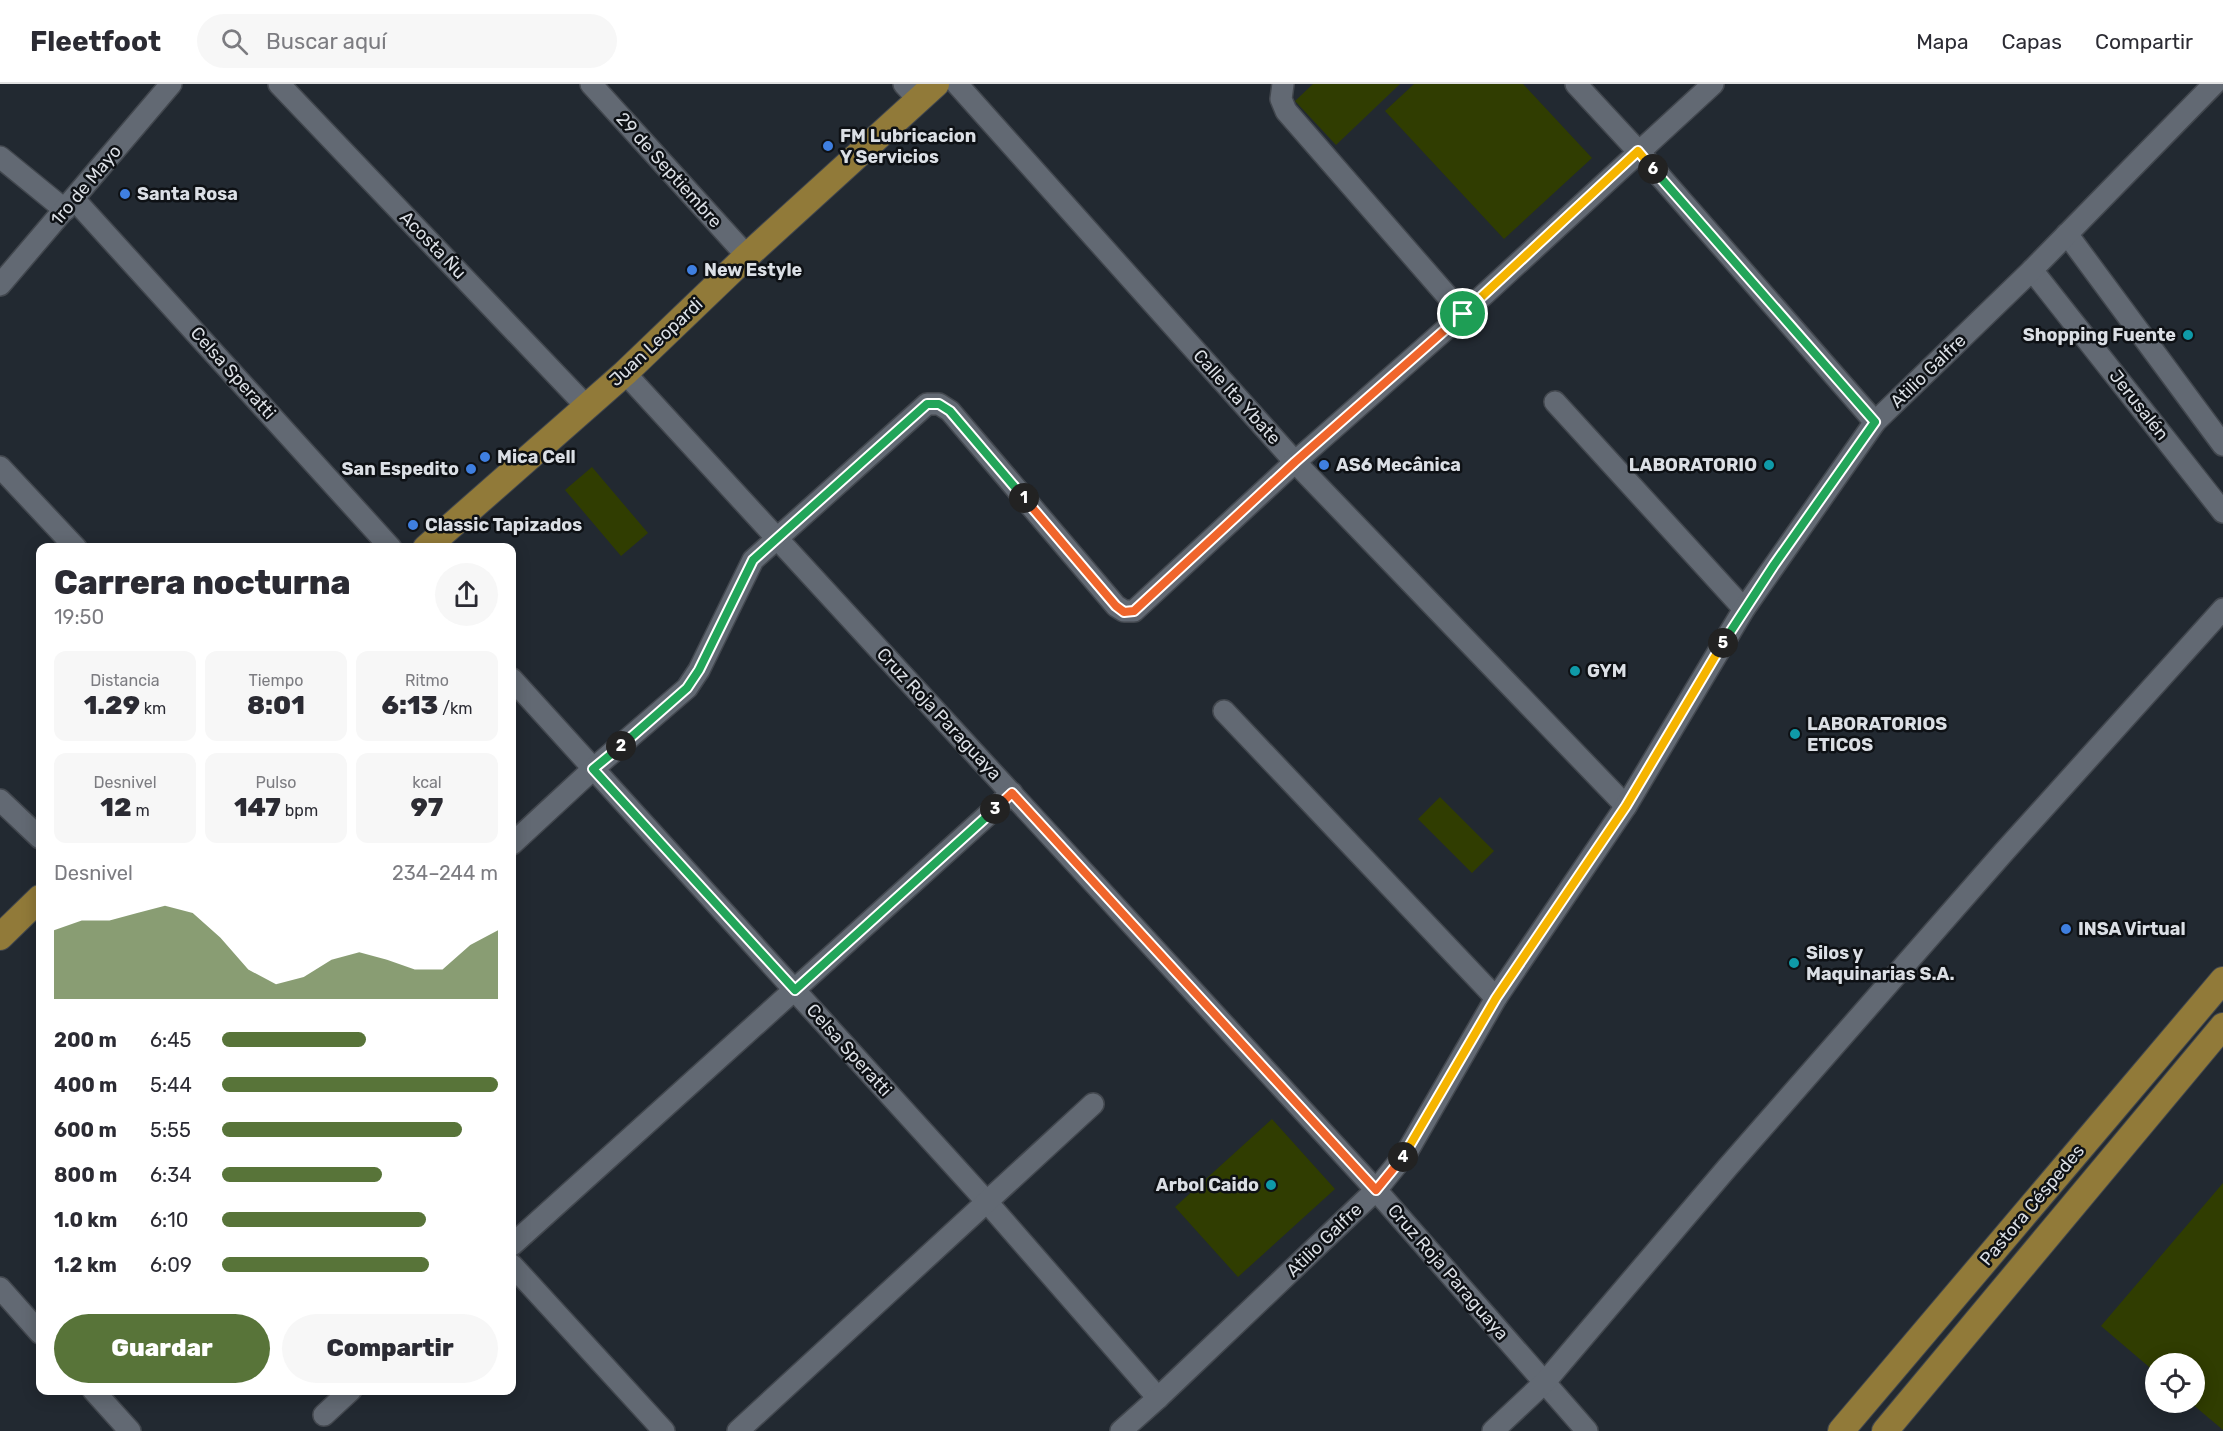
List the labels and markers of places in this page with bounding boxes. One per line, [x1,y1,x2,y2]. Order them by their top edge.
place label: FM Lubricacion Y Servicios [840,125,976,168]
marker: FM Lubricacion Y Servicios [821,139,835,153]
pin: 6 [1638,154,1668,184]
place label: Santa Rosa [137,183,238,205]
marker: Santa Rosa [118,187,132,201]
place label: New Estyle [704,259,803,281]
marker: New Estyle [685,263,699,277]
pin [1437,288,1488,339]
place label: Shopping Fuente [2023,324,2176,346]
marker: Shopping Fuente [2181,328,2195,342]
place label: Mica Cell [497,446,576,468]
marker: Mica Cell [478,450,492,464]
place label: AS6 Mecânica [1336,454,1461,476]
place label: LABORATORIO [1629,454,1757,476]
place label: San Espedito [342,458,459,480]
marker: AS6 Mecânica [1317,458,1331,472]
marker: LABORATORIO [1762,458,1776,472]
marker: San Espedito [464,462,478,476]
pin: 1 [1009,483,1039,513]
place label: Classic Tapizados [425,514,582,536]
marker: Classic Tapizados [406,518,420,532]
pin: 5 [1708,628,1738,658]
place label: GYM [1587,660,1627,682]
marker: GYM [1568,664,1582,678]
place label: LABORATORIOS ETICOS [1807,713,1947,756]
marker: LABORATORIOS ETICOS [1788,727,1802,741]
pin: 2 [606,731,636,761]
pin: 3 [980,794,1010,824]
place label: INSA Virtual [2078,918,2186,940]
marker: INSA Virtual [2059,922,2073,936]
place label: Silos y Maquinarias S.A. [1806,942,1955,985]
marker: Silos y Maquinarias S.A. [1787,956,1801,970]
pin: 4 [1388,1142,1418,1172]
place label: Arbol Caido [1156,1174,1259,1196]
marker: Arbol Caido [1264,1178,1278,1192]

